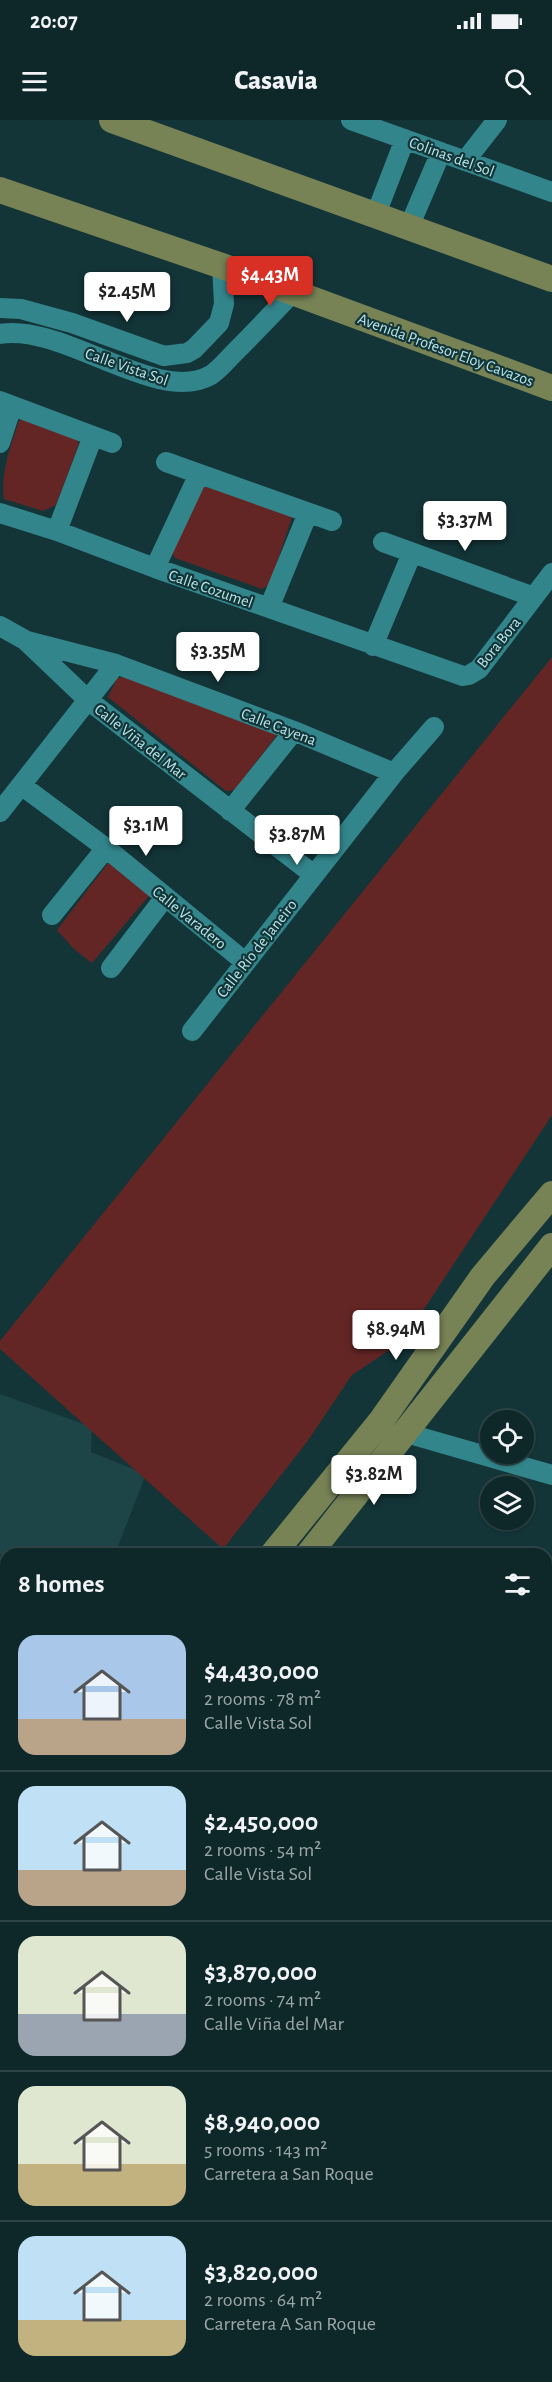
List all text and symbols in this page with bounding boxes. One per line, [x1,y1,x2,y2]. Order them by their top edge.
text: 20:07 [30,10,78,32]
icon: menu [18,65,51,98]
icon: search [501,65,534,98]
text: Casavia [234,67,318,94]
street label: Colinas del Sol [407,134,496,180]
pin: $4.43M [221,256,319,307]
text: $4.43M [241,265,299,285]
pin: $2.45M [78,272,176,323]
text: $2.45M [98,281,156,301]
street label: Avenida Profesor Eloy Cavazos [355,311,536,390]
street label: Calle Vista Sol [83,345,170,389]
pin: $3.37M [416,501,514,552]
text: $3.37M [437,510,493,530]
street label: Calle Cozumel [166,567,255,611]
street label: Bora Bora [474,614,524,671]
pin: $3.35M [169,632,267,683]
text: $3.35M [190,641,246,661]
street label: Calle Viña del Mar [91,701,190,783]
street label: Calle Cayena [239,705,318,749]
pin: $3.1M [104,806,188,857]
text: $3.1M [123,815,169,835]
pin: $3.87M [248,815,346,866]
text: $3.87M [269,824,325,844]
street label: Calle Varadero [149,883,230,952]
street label: Calle Río de Janeiro [214,896,300,1001]
pin: $8.94M [347,1310,445,1361]
text: $8.94M [366,1319,426,1339]
map controls [480,1410,534,1530]
button: locate [480,1410,534,1464]
pin: $3.82M [325,1455,423,1506]
text: $3.82M [345,1464,403,1484]
button: layers [480,1476,534,1530]
icon: filters [501,1568,534,1601]
text: 8 homes [18,1571,105,1597]
text: $4,430,000 [204,1658,319,1684]
icon: home [66,1659,138,1731]
text: 2 rooms · 78 m² [204,1689,321,1709]
text: Calle Vista Sol [204,1713,312,1733]
text: $2,450,000 [204,1809,318,1835]
icon: home [66,1810,138,1882]
text: 2 rooms · 54 m² [204,1840,321,1860]
text: Calle Vista Sol [204,1864,312,1884]
text: $3,870,000 [204,1959,317,1985]
icon: home [66,1960,138,2032]
text: 2 rooms · 74 m² [204,1990,321,2010]
text: Calle Viña del Mar [204,2014,344,2034]
text: $8,940,000 [204,2109,320,2135]
icon: home [66,2110,138,2182]
text: 5 rooms · 143 m² [204,2140,327,2160]
text: Carretera a San Roque [204,2164,374,2184]
text: $3,820,000 [204,2259,318,2285]
icon: home [66,2260,138,2332]
text: 2 rooms · 64 m² [204,2290,322,2310]
text: Carretera A San Roque [204,2314,376,2334]

